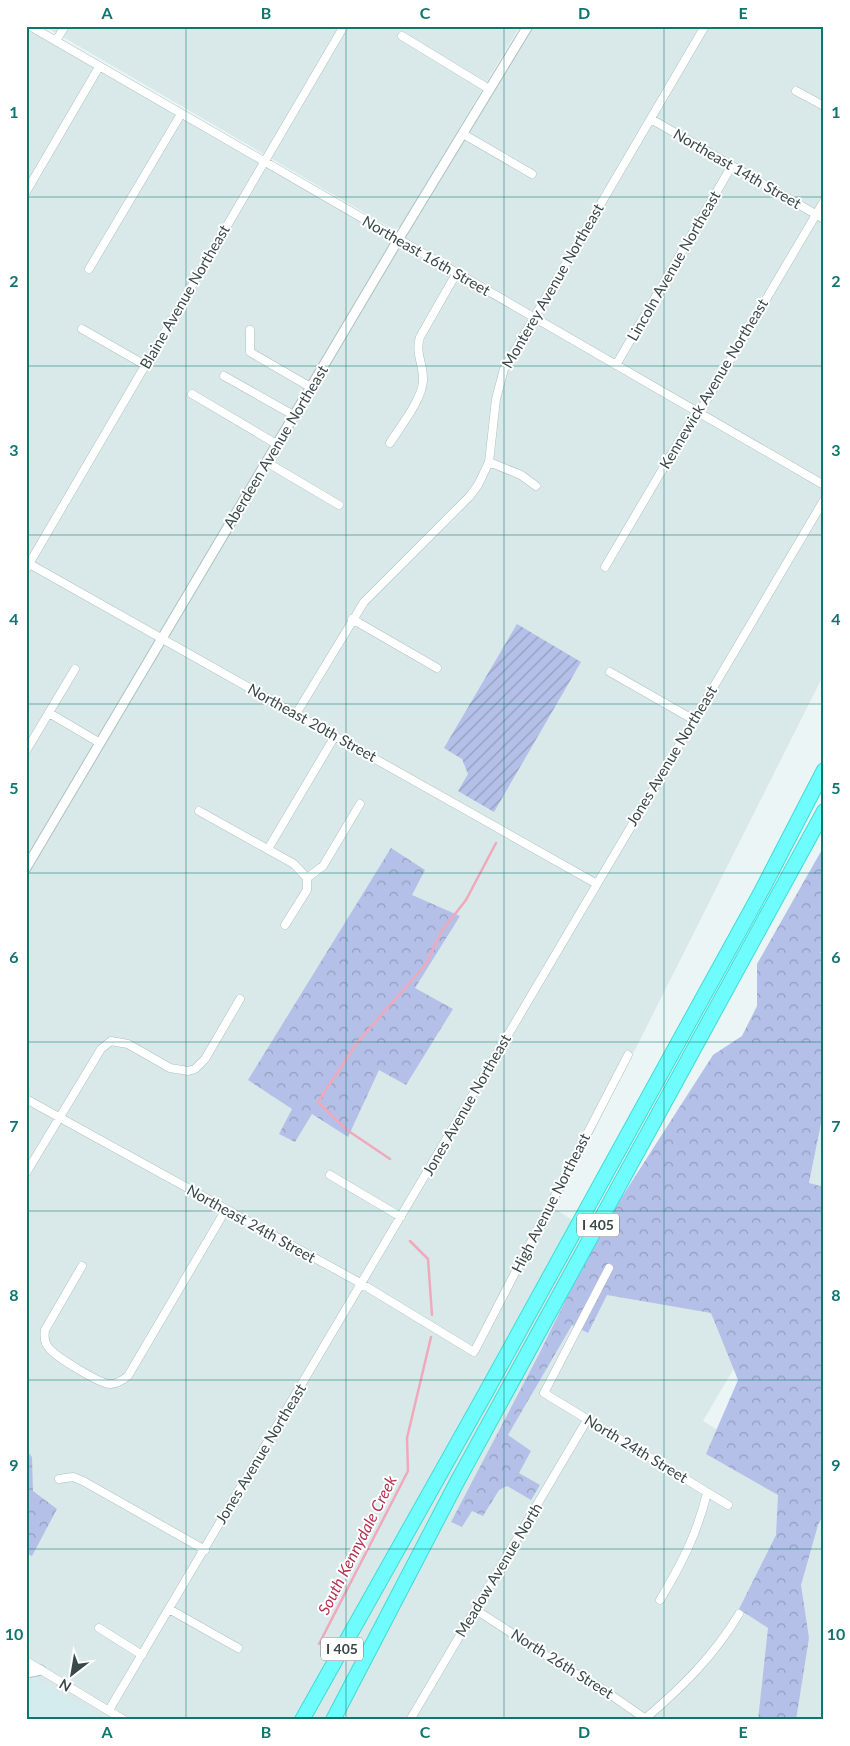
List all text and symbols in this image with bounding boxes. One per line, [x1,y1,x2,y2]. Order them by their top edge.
text: A [100,3,113,22]
text: B [261,3,271,22]
text: C [420,3,431,22]
text: D [578,3,590,22]
text: E [738,3,748,22]
text: 1 [9,102,19,121]
text: 1 [831,102,841,121]
street label: Northeast 14th Street [670,124,805,212]
street label: Lincoln Avenue Northeast [623,187,724,344]
street label: Monterey Avenue Northeast [498,199,607,371]
street label: Northeast 16th Street [359,211,494,299]
street label: Blaine Avenue Northeast [135,221,233,372]
text: 2 [9,271,19,290]
text: 2 [831,271,841,290]
street label: Kennewick Avenue Northeast [655,295,771,472]
street label: Aberdeen Avenue Northeast [219,361,331,531]
text: 3 [9,440,19,459]
text: 3 [831,440,841,459]
text: 4 [9,609,19,628]
text: 4 [831,609,841,628]
street label: Northeast 20th Street [245,679,381,765]
street label: Jones Avenue Northeast [622,682,720,829]
text: 5 [9,778,19,797]
text: 5 [831,778,841,797]
text: 6 [9,947,19,966]
text: 6 [831,947,841,966]
street label: Jones Avenue Northeast [418,1030,514,1178]
text: 7 [9,1116,19,1135]
text: 7 [831,1116,841,1135]
street label: High Avenue Northeast [507,1129,593,1275]
street label: Northeast 24th Street [184,1180,320,1266]
road number: I 405 [577,1214,619,1236]
text: 8 [9,1285,19,1304]
text: 8 [831,1285,841,1304]
street label: Jones Avenue Northeast [211,1380,309,1527]
street label: North 24th Street [582,1410,692,1486]
text: 9 [9,1455,19,1474]
text: 9 [831,1455,841,1474]
water label: South Kennydale Creek [313,1472,400,1617]
street label: Meadow Avenue North [451,1499,545,1640]
text: 10 [5,1624,23,1643]
street label: North 26th Street [508,1624,618,1702]
text: 10 [827,1624,845,1643]
road number: I 405 [321,1638,363,1660]
north arrow [48,1648,98,1698]
text: N [56,1676,74,1696]
text: A [100,1722,113,1741]
text: B [261,1722,271,1741]
text: C [420,1722,431,1741]
text: D [578,1722,590,1741]
text: E [738,1722,748,1741]

